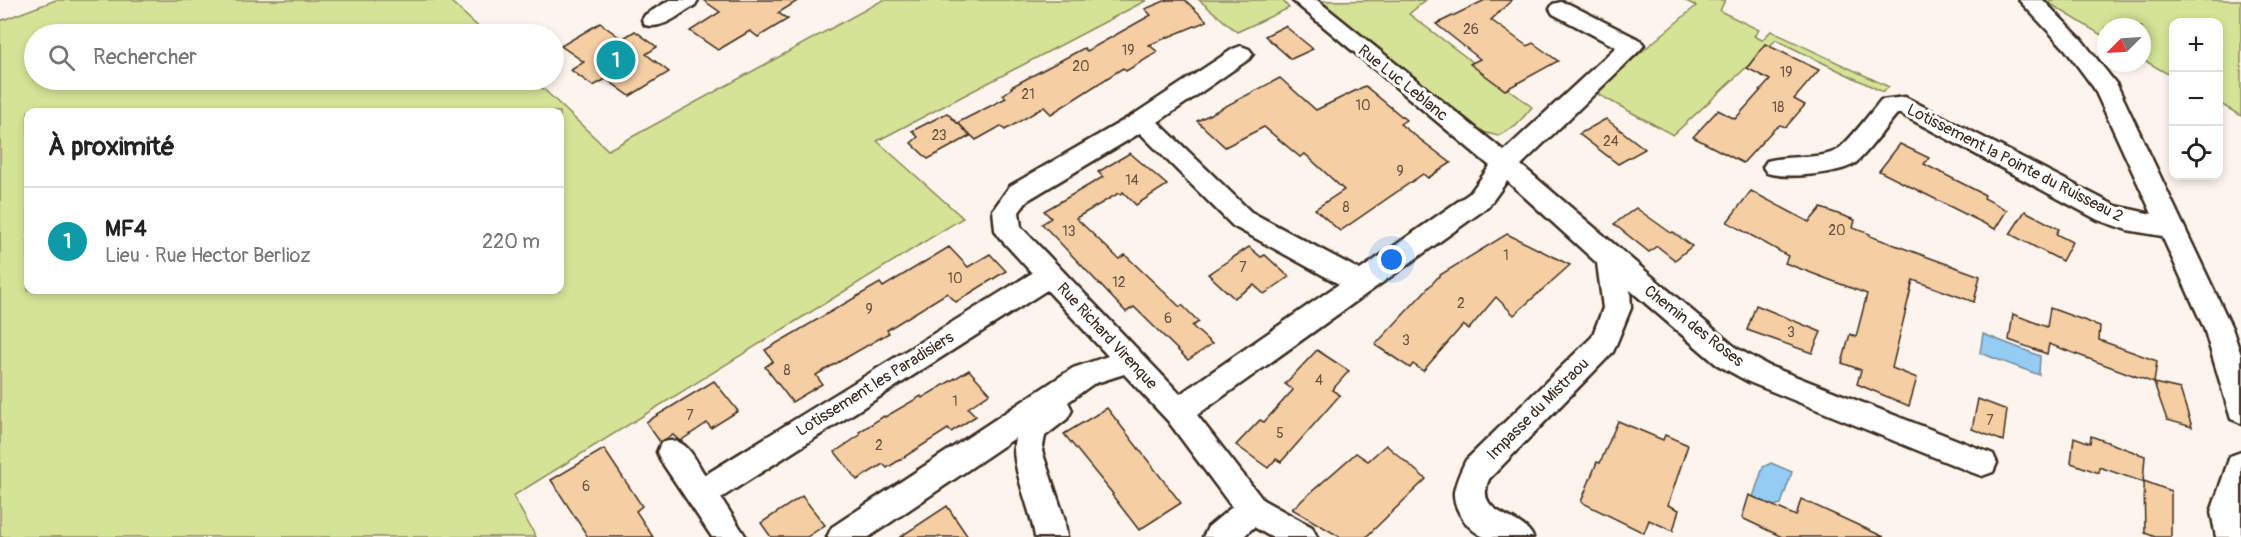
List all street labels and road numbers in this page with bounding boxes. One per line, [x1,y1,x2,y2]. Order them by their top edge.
street label: Rue Luc Leblanc [1354,41,1452,125]
street label: Lotissement la Pointe du Ruisseau 2 [1903,100,2127,226]
street label: Rue Richard Virenque [1052,279,1162,394]
street label: Chemin des Roses [1640,281,1748,371]
street label: Lotissement les Paradisiers [792,327,958,441]
street label: Impasse du Mistraou [1483,354,1593,464]

